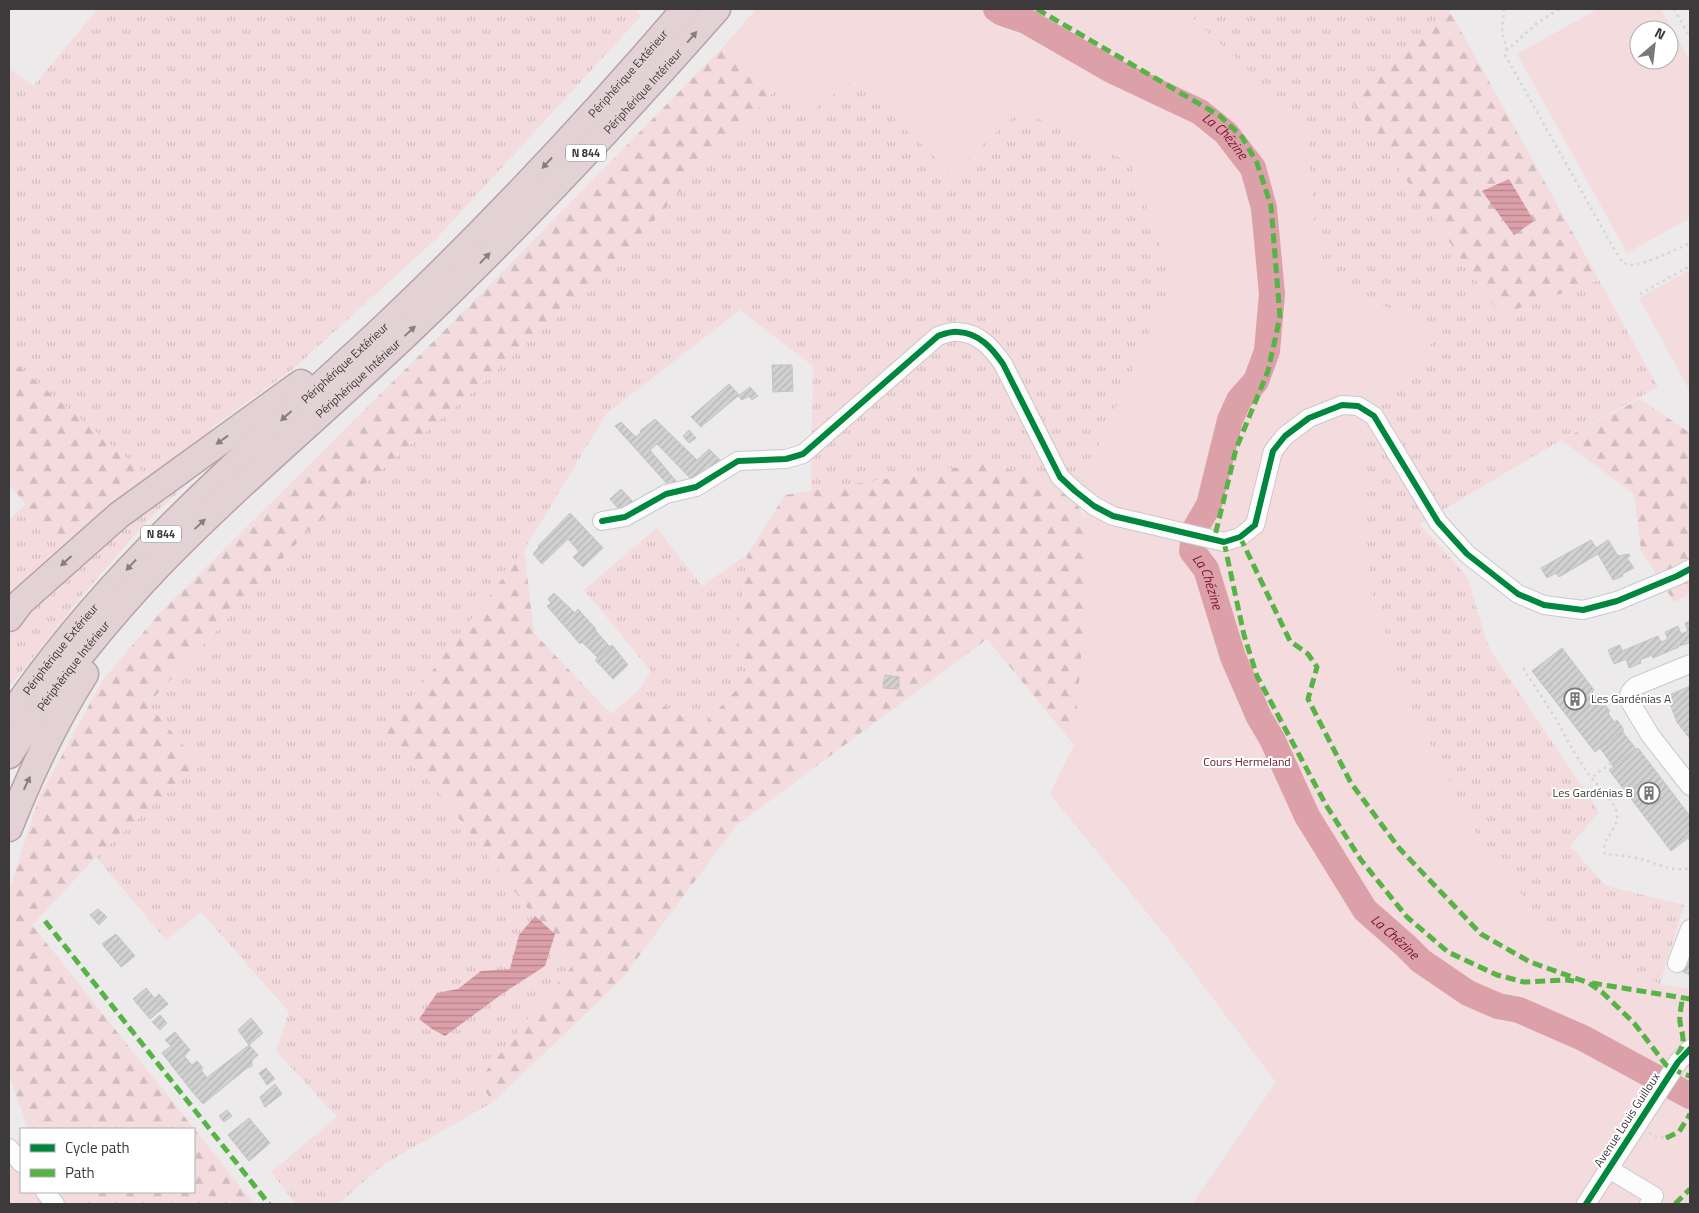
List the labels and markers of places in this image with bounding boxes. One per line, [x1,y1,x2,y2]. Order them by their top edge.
building icon: Les Gardénias A [1563,687,1587,711]
place label: Les Gardénias A [1591,689,1671,708]
building icon: Les Gardénias B [1637,781,1661,805]
place label: Les Gardénias B [1553,783,1633,802]

